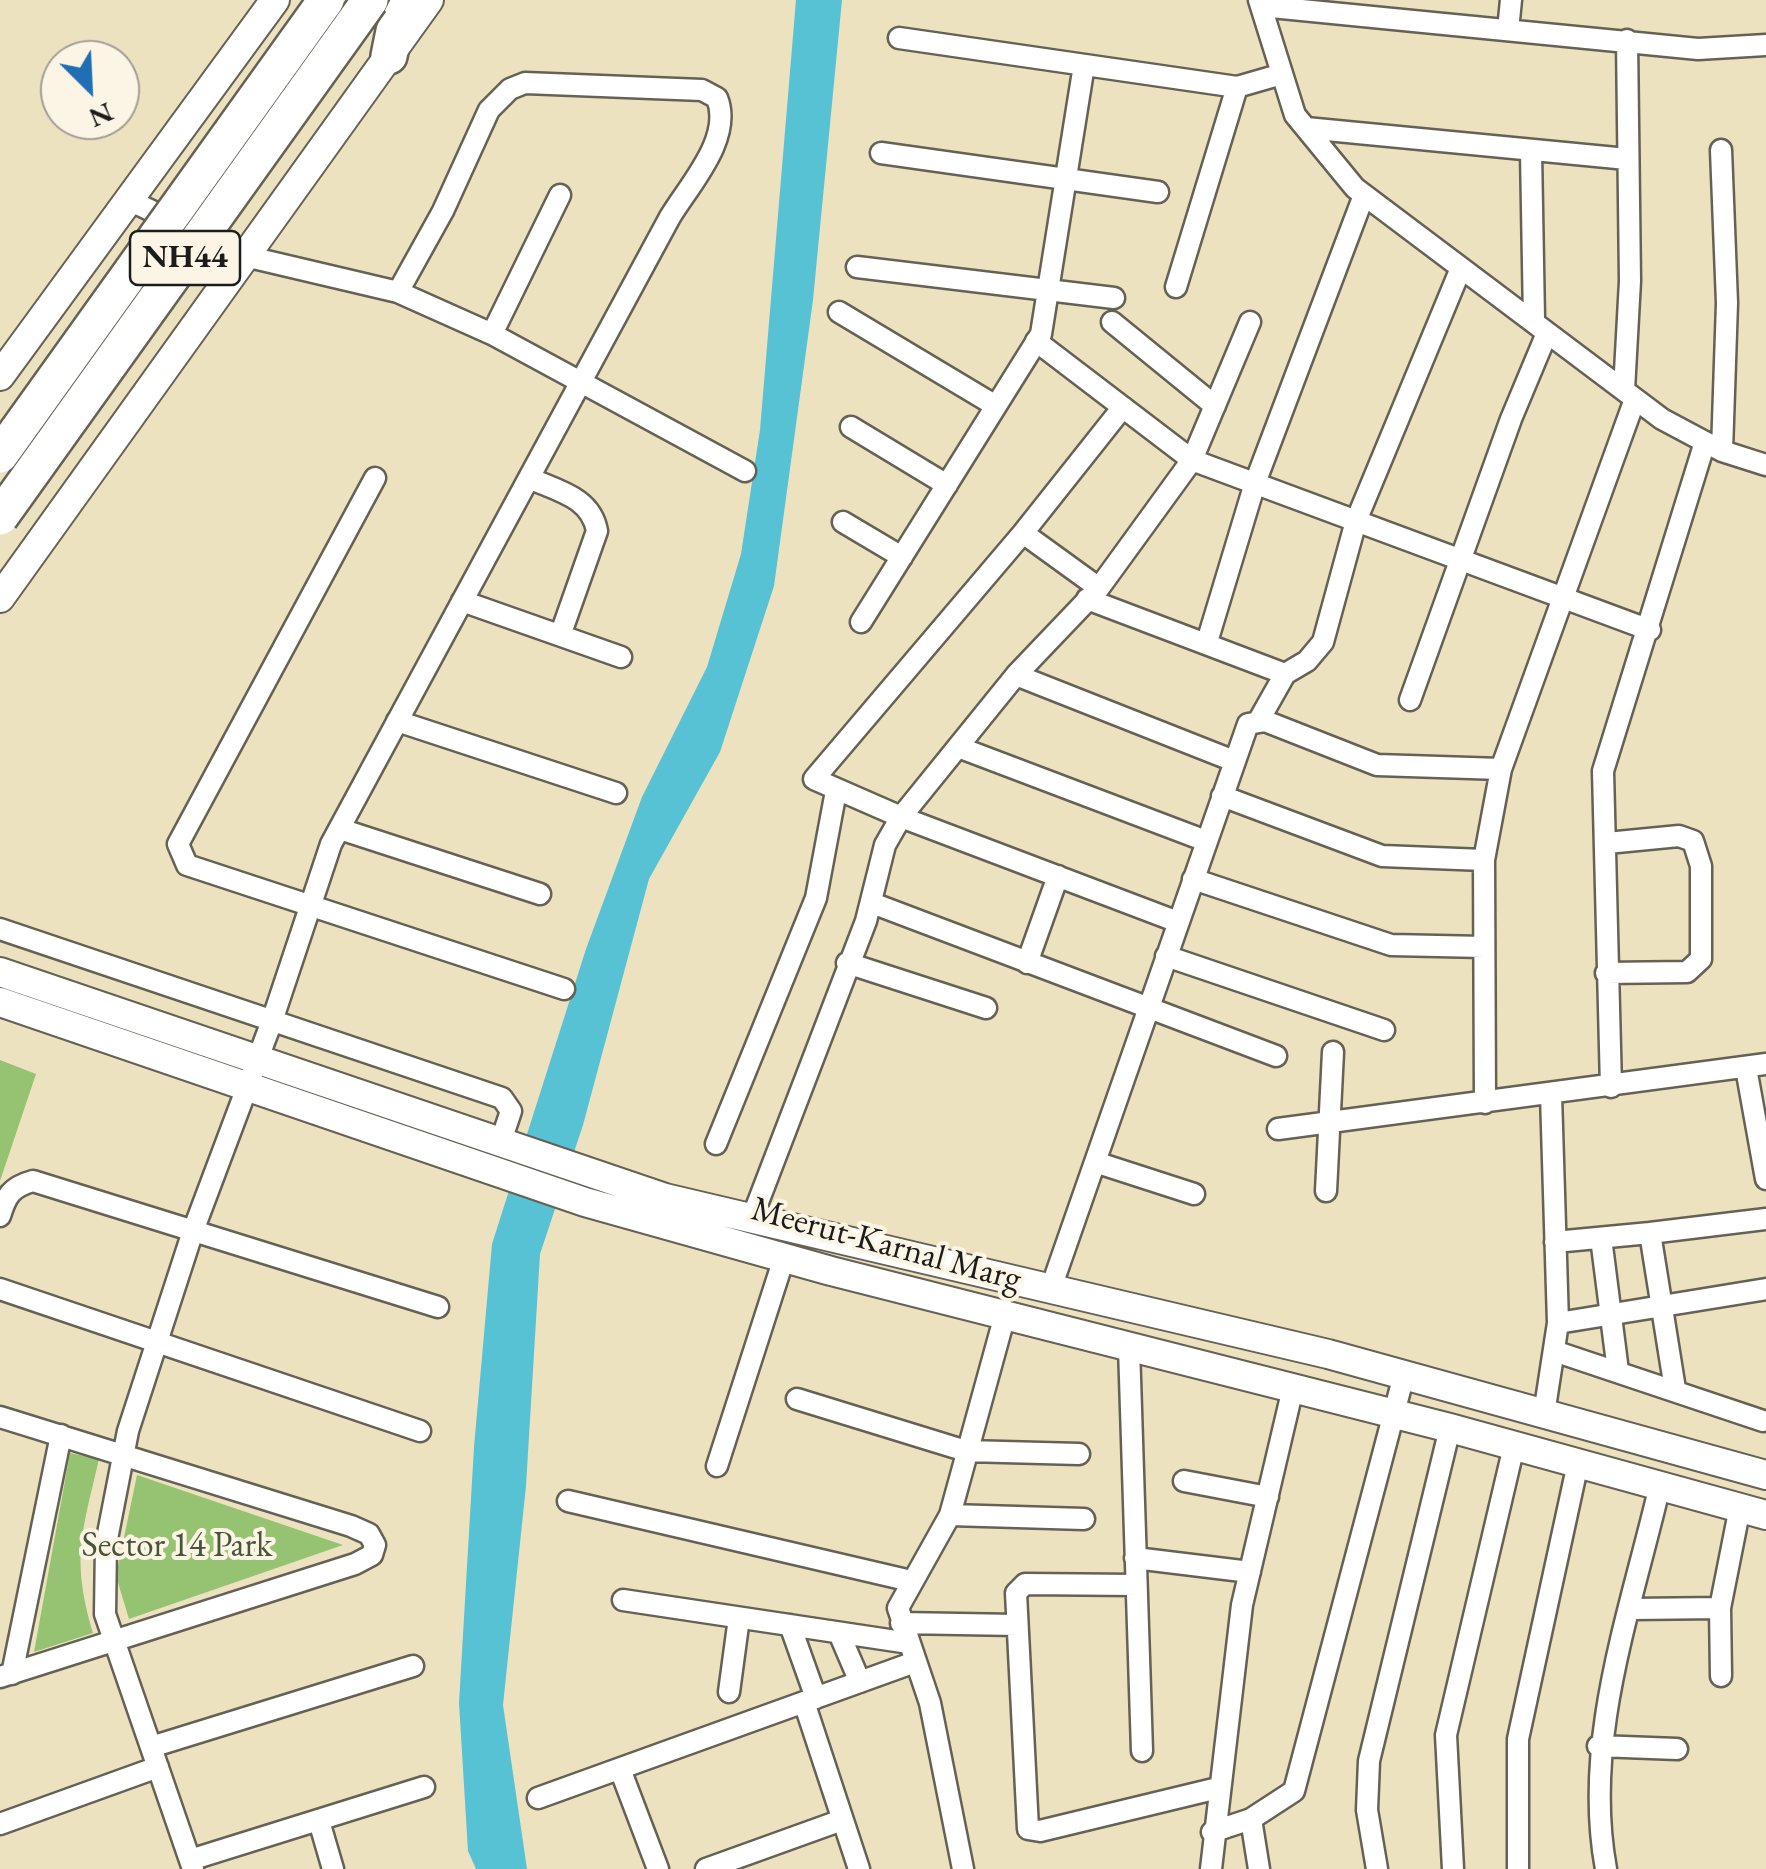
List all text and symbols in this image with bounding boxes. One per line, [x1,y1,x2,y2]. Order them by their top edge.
north arrow [40,40,140,140]
text: N [84,95,119,137]
road number: NH44 [130,231,240,285]
street label: Meerut-Karnal Marg [747,1189,1025,1301]
park label: Sector 14 Park [81,1525,273,1567]

